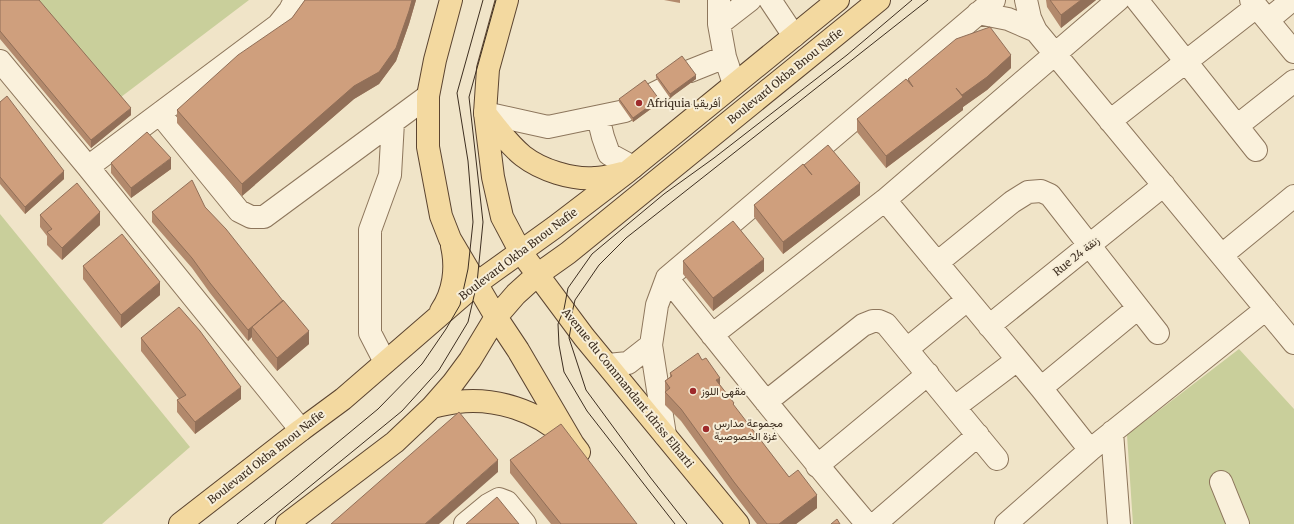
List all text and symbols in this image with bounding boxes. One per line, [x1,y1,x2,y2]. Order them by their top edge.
street label: Boulevard Okba Bnou Nafie [724,25,846,127]
place label: Afriquia أفريقيا [646,96,721,110]
marker: Afriquia أفريقيا [634,98,644,108]
street label: Boulevard Okba Bnou Nafie [456,205,580,303]
street label: Rue 24 زنقة [1050,233,1102,279]
street label: Avenue du Commandant Idriss Elharti [559,305,697,471]
place label: مقهى اللوز [700,384,746,398]
marker: مقهى اللوز [688,386,698,396]
street label: Boulevard Okba Bnou Nafie [205,407,327,507]
place label: مجموعة مدارس غزة الخصوصية [714,416,783,443]
marker: مجموعة مدارس غزة الخصوصية [701,424,711,434]

